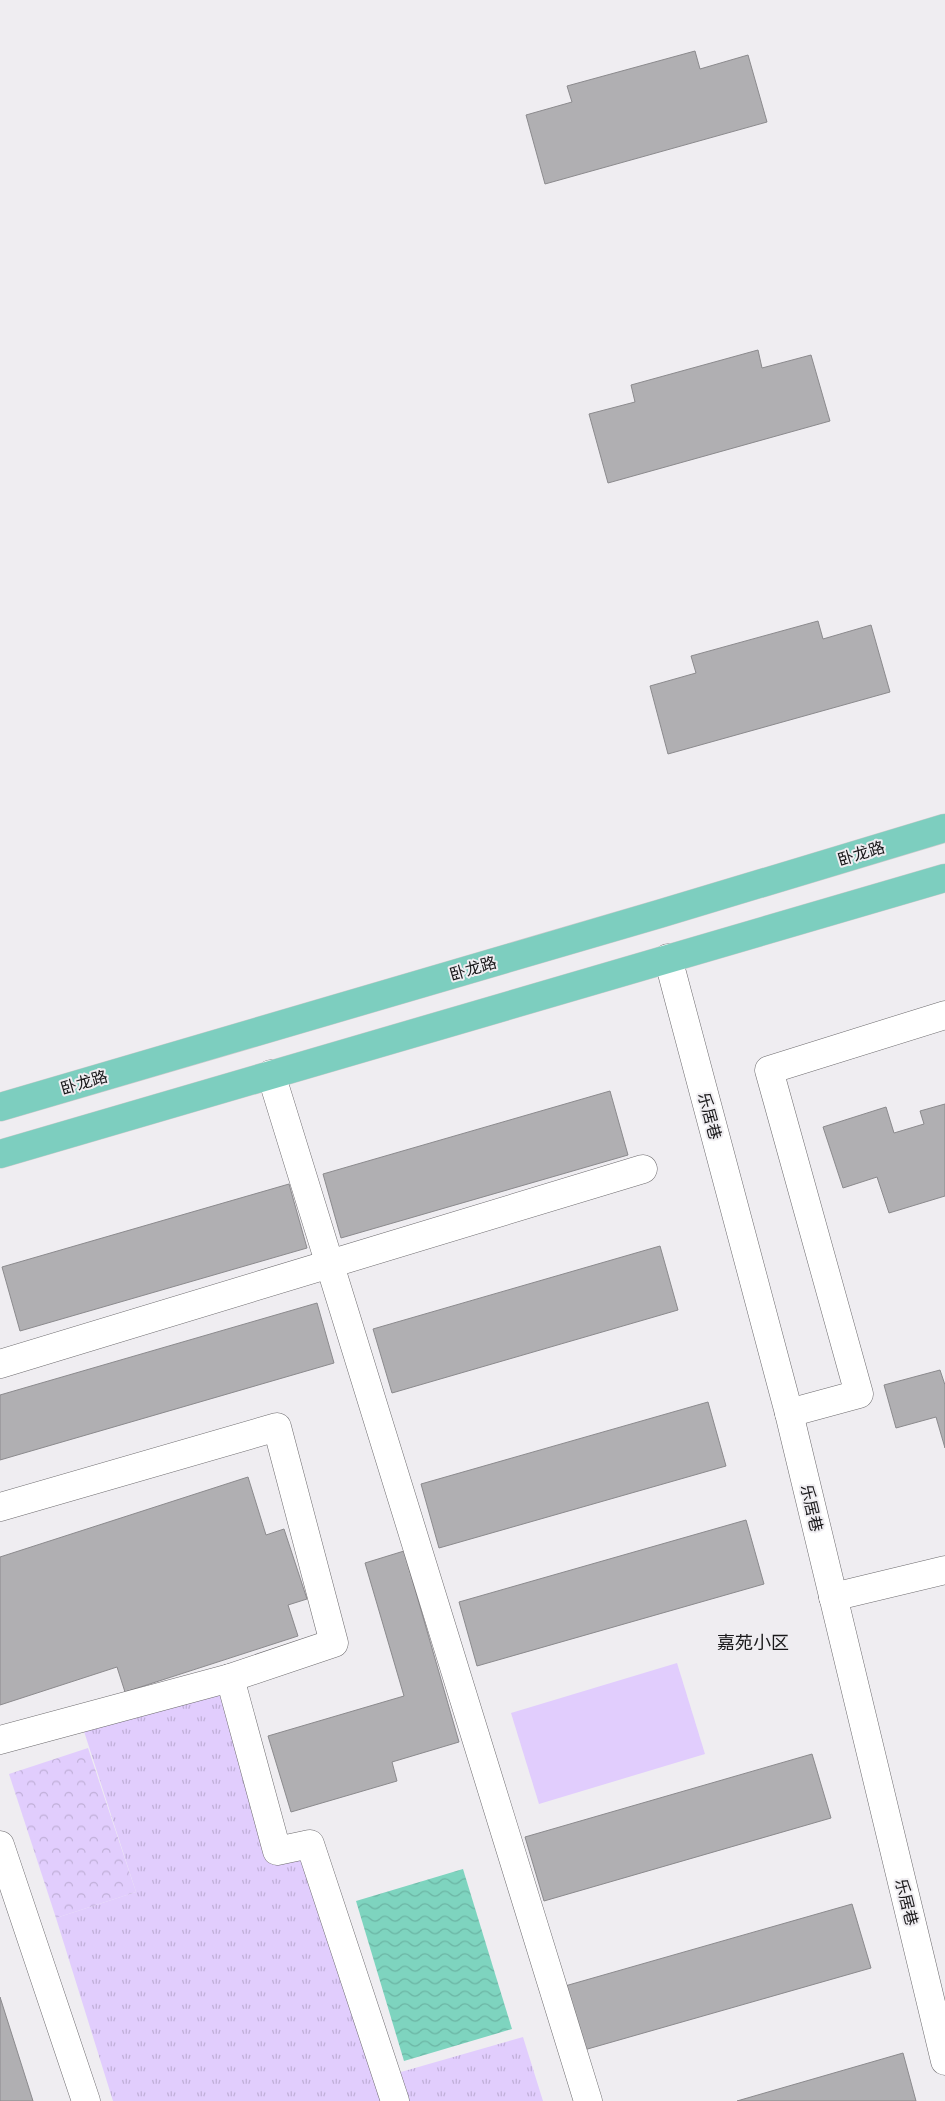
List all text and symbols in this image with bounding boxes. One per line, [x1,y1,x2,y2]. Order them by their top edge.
street label: 卧龙路 [835,837,887,870]
street label: 卧龙路 [447,953,499,984]
street label: 卧龙路 [58,1067,110,1098]
street label: 乐居巷 [694,1090,725,1142]
street label: 乐居巷 [797,1483,826,1534]
district label: 嘉苑小区 [717,1632,789,1653]
street label: 乐居巷 [891,1877,922,1928]

